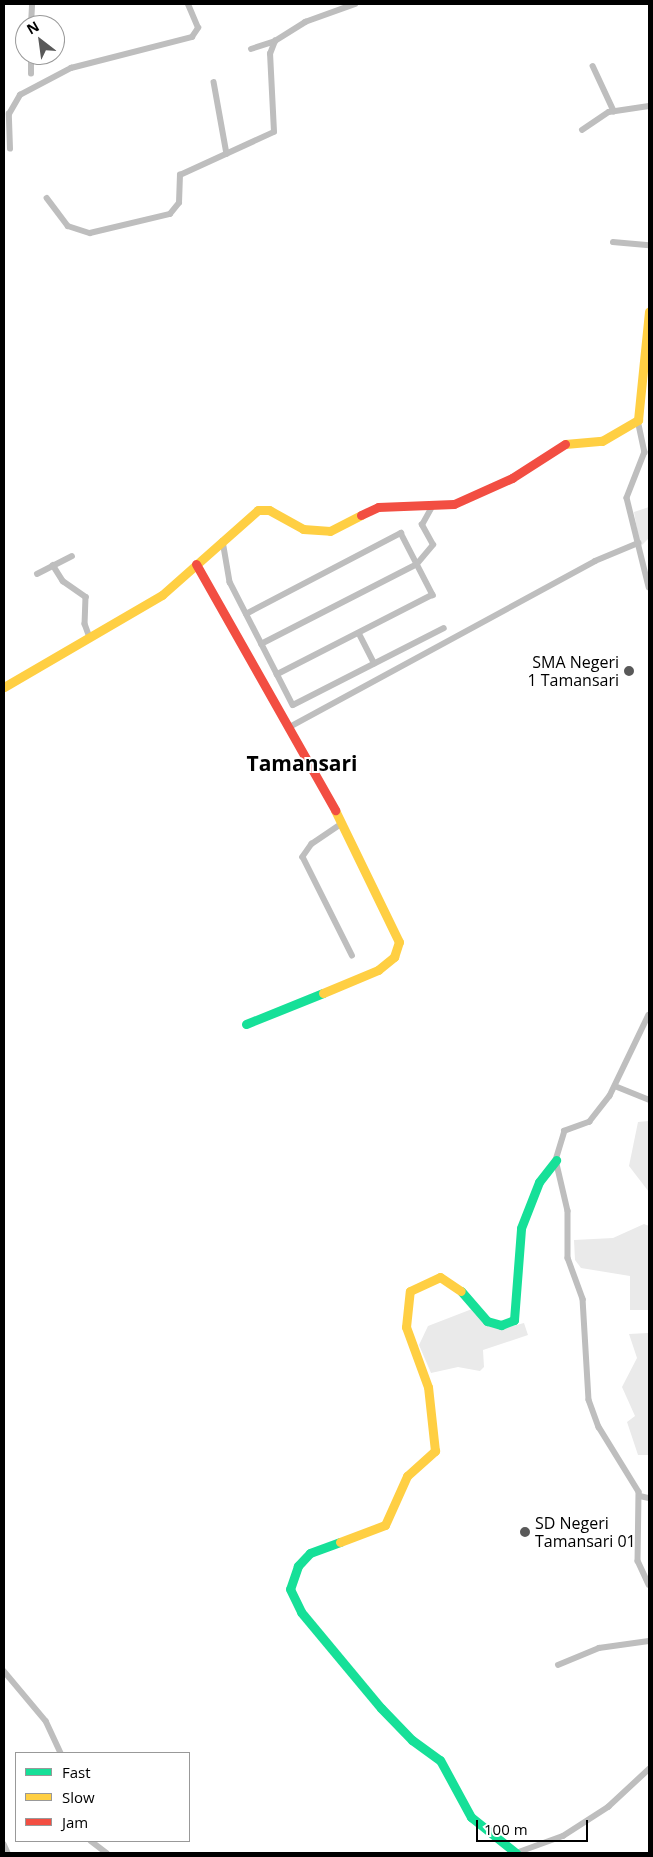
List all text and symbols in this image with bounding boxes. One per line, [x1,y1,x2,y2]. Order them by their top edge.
north arrow [15,15,65,65]
text: N [23,16,42,39]
place label: SMA Negeri 1 Tamansari [527,652,619,690]
marker: SMA Negeri 1 Tamansari [623,665,635,677]
district label: Tamansari [246,750,358,776]
place label: SD Negeri Tamansari 01 [535,1513,636,1551]
marker: SD Negeri Tamansari 01 [519,1526,531,1538]
legend [15,1752,190,1842]
text: Fast [62,1762,91,1782]
text: Slow [62,1787,95,1807]
scale bar [478,1810,590,1842]
text: Jam [62,1812,88,1832]
text: 100 m [484,1819,528,1839]

